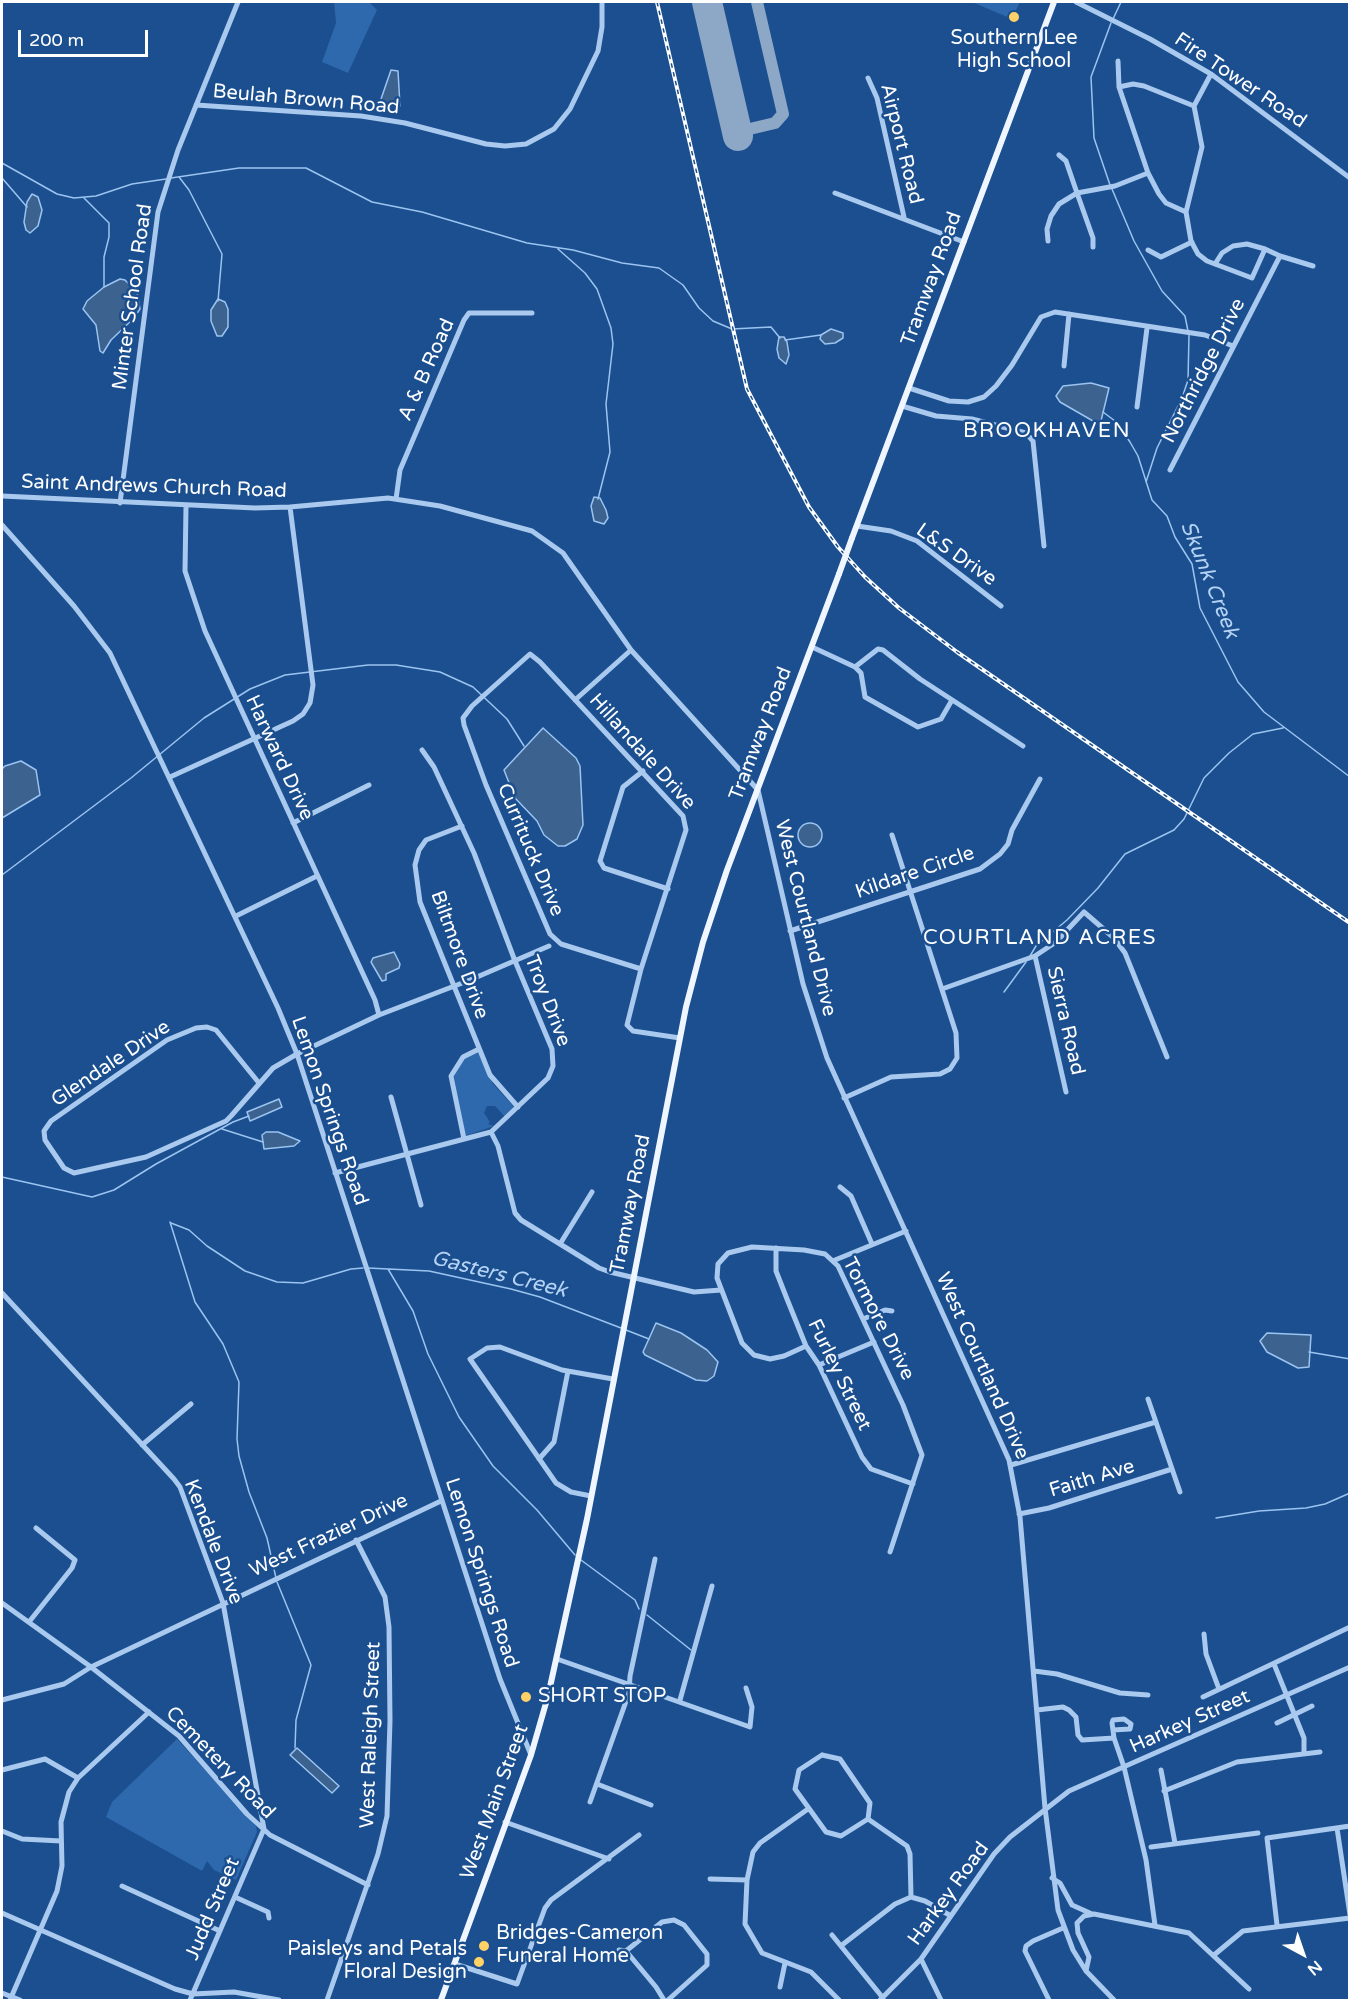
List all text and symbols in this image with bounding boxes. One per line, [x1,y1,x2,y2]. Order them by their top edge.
marker: Southern Lee High School [1007,10,1021,24]
scale bar [21,18,152,56]
place label: Southern Lee High School [951,27,1077,74]
street label: Fire Tower Road [1170,28,1310,134]
text: 200 m [29,29,84,51]
street label: Beulah Brown Road [212,80,400,120]
street label: Airport Road [874,81,928,207]
street label: Minter School Road [108,202,158,392]
street label: Tramway Road [897,209,967,349]
street label: Northridge Drive [1157,295,1251,447]
street label: A & B Road [394,315,460,425]
district label: BROOKHAVEN [963,418,1131,444]
street label: Saint Andrews Church Road [21,470,287,504]
water label: Skunk Creek [1174,518,1244,642]
street label: L&S Drive [911,519,1001,591]
street label: Tramway Road [725,664,797,804]
street label: Hillandale Drive [584,689,700,815]
street label: Harward Drive [240,692,318,824]
street label: Currituck Drive [491,780,569,920]
street label: West Courtland Drive [769,817,841,1019]
street label: Kildare Circle [852,841,978,905]
street label: Biltmore Drive [425,887,493,1023]
district label: COURTLAND ACRES [923,925,1157,951]
street label: Troy Drive [519,952,575,1050]
street label: Sierra Road [1041,964,1089,1078]
street label: Lemon Springs Road [285,1013,373,1209]
street label: Glendale Drive [47,1015,175,1113]
street label: Tramway Road [606,1132,656,1276]
water label: Gasters Creek [429,1246,569,1304]
street label: Tormore Drive [837,1254,919,1384]
street label: West Courtland Drive [930,1269,1034,1463]
street label: Furley Street [802,1316,876,1434]
street label: Faith Ave [1046,1455,1138,1503]
street label: Lemon Springs Road [439,1475,523,1671]
street label: Kendale Drive [178,1476,248,1608]
street label: West Frazier Drive [246,1489,412,1583]
street label: West Raleigh Street [356,1641,386,1829]
place label: SHORT STOP [538,1685,666,1709]
street label: Harkey Street [1126,1685,1254,1759]
marker: SHORT STOP [519,1690,533,1704]
street label: Cemetery Road [160,1702,280,1824]
street label: West Main Street [456,1721,534,1883]
street label: Harkey Road [903,1838,995,1950]
street label: Judd Street [181,1854,245,1964]
place label: Bridges-Cameron Funeral Home [496,1922,663,1969]
north arrow [1273,1924,1333,1984]
place label: Paisleys and Petals Floral Design [287,1938,467,1985]
marker: Bridges-Cameron Funeral Home [477,1939,491,1953]
marker: Paisleys and Petals Floral Design [472,1955,486,1969]
text: N [1303,1956,1326,1980]

